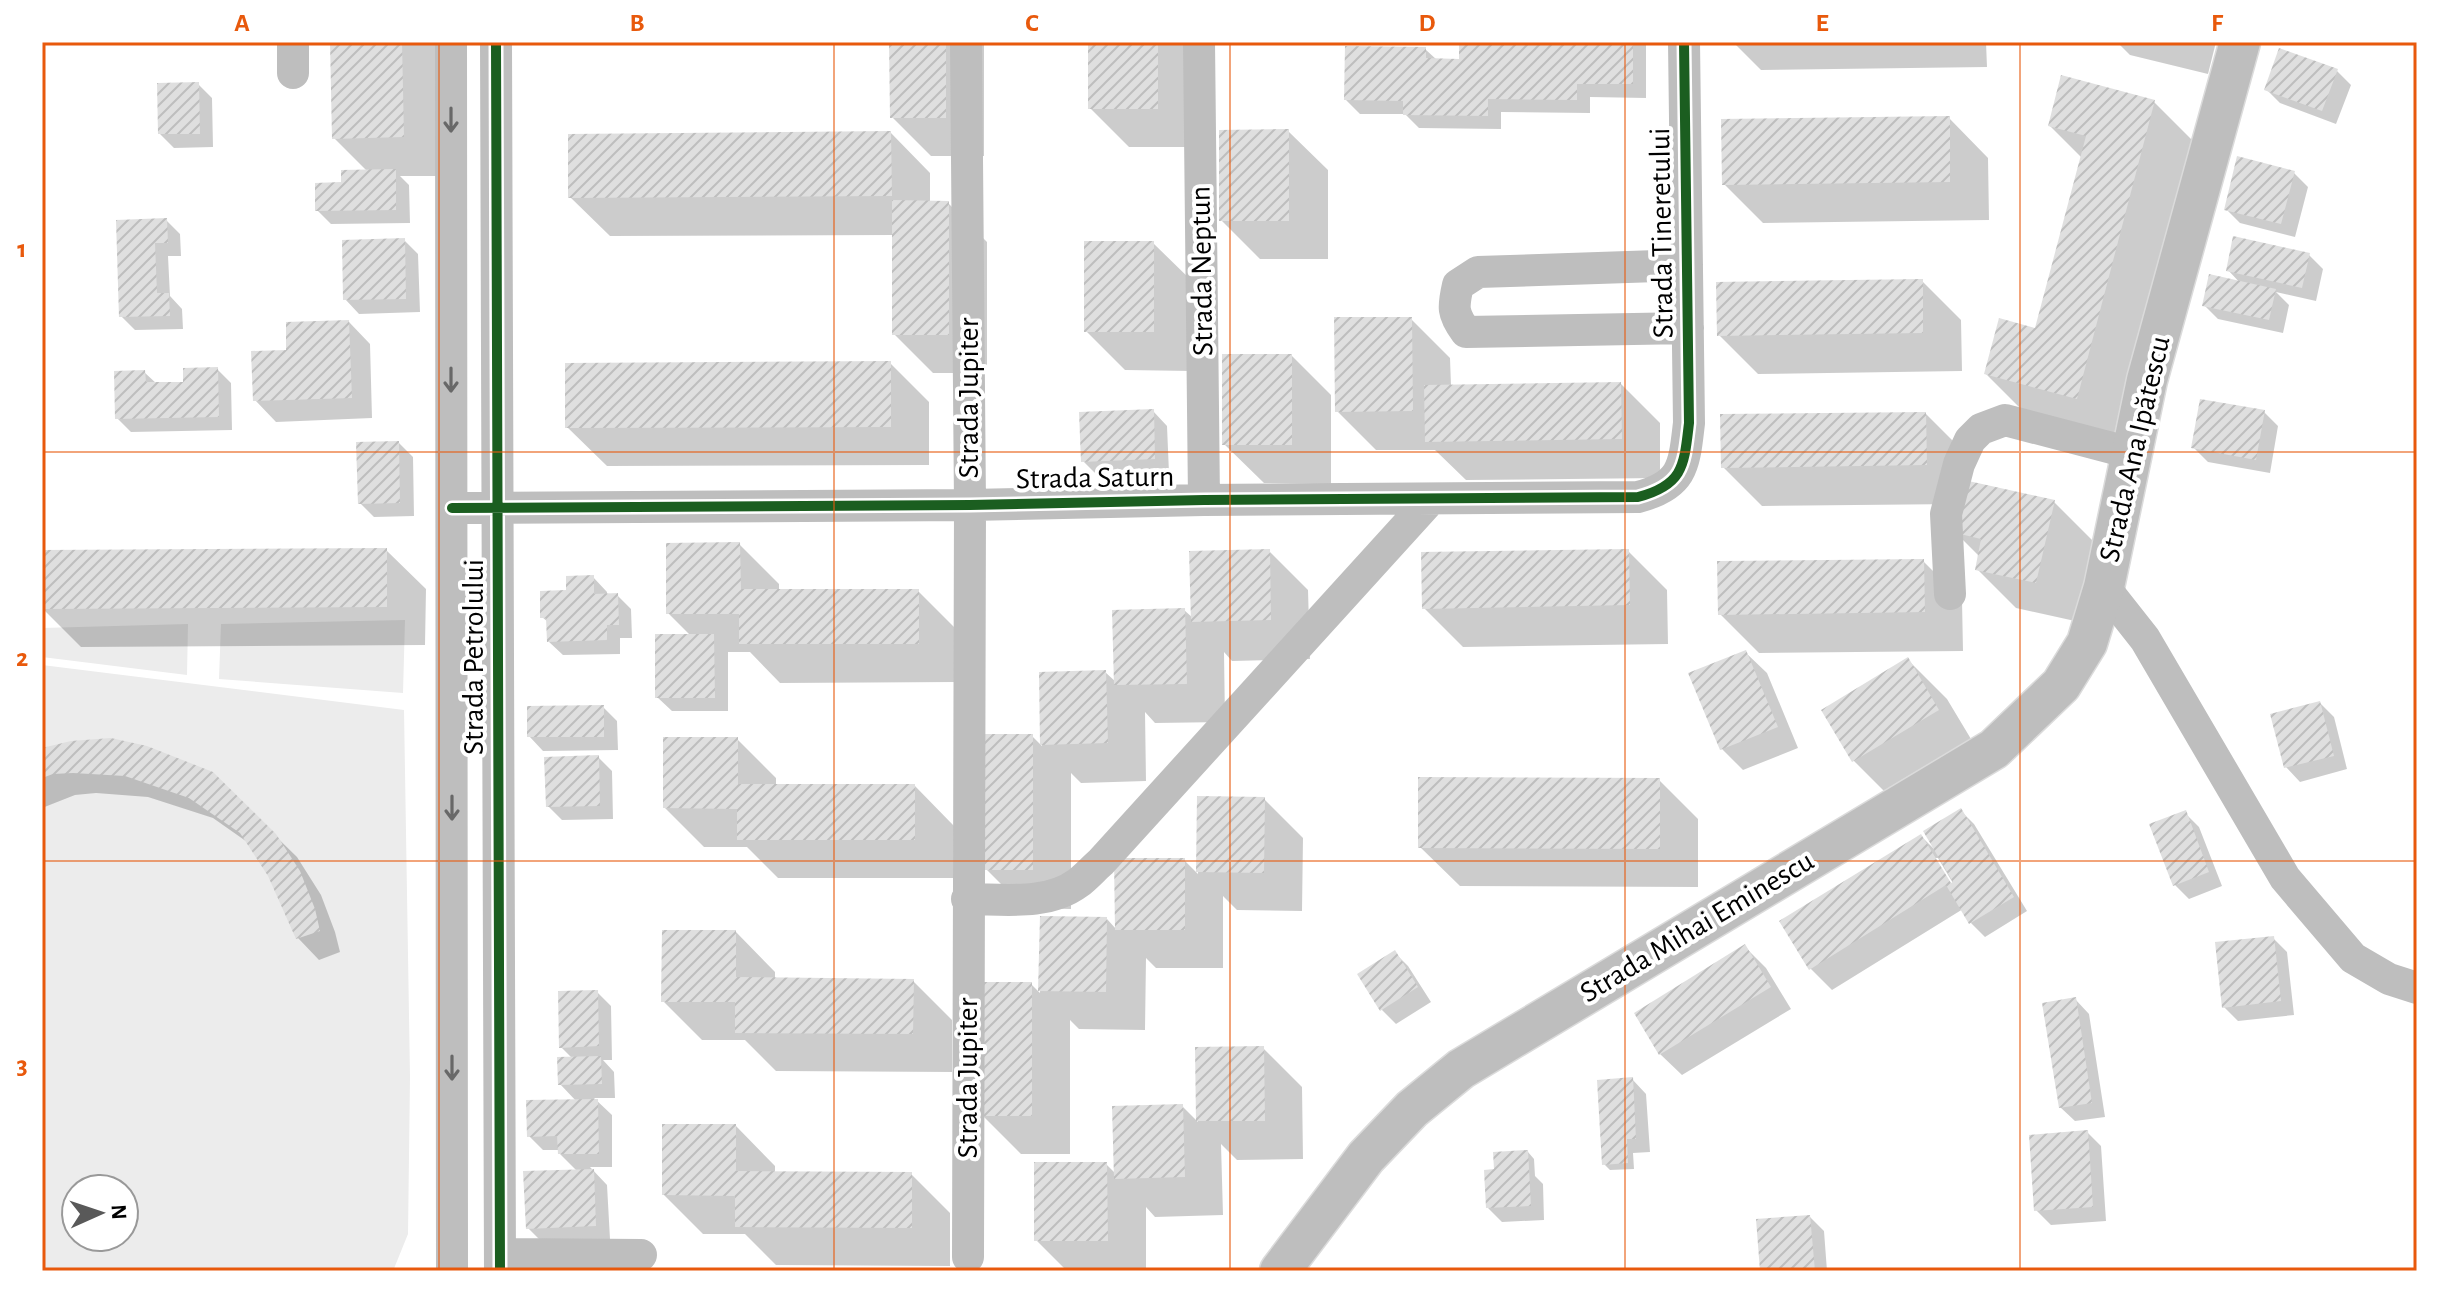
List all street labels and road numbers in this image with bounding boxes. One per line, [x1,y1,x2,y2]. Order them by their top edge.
street label: Strada Tineretului [1645,127,1679,339]
street label: Strada Neptun [1186,186,1218,356]
street label: Strada Jupiter [954,317,984,478]
street label: Strada Ana Ipătescu [2094,333,2176,565]
street label: Strada Saturn [1016,462,1174,494]
street label: Strada Petrolului [459,559,489,755]
street label: Strada Mihai Eminescu [1575,845,1819,1009]
street label: Strada Jupiter [953,997,983,1158]

